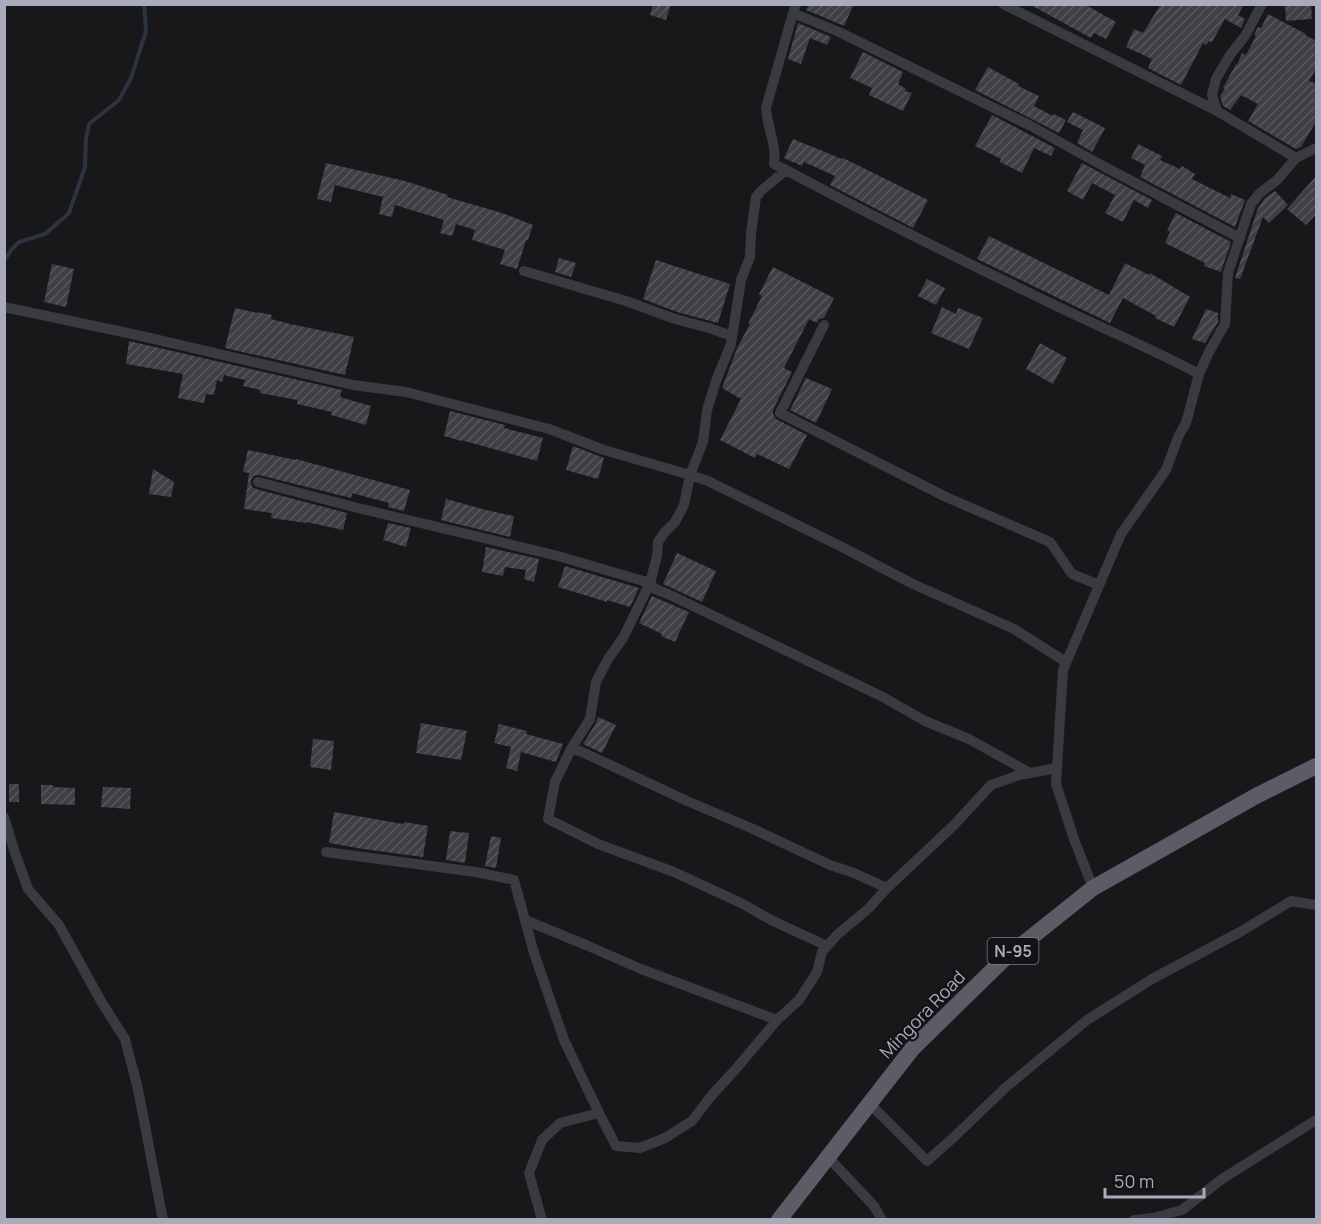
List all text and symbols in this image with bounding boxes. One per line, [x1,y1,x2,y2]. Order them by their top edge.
road number: N-95 [988,938,1038,964]
street label: Mingora Road [874,965,970,1063]
scale bar [1105,1161,1204,1199]
text: 50 m [1114,1169,1154,1193]

